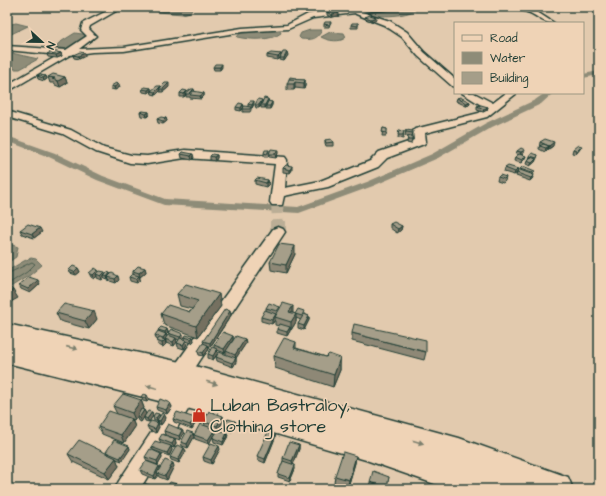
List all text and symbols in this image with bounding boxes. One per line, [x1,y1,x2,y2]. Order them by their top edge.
north arrow [22,22,62,62]
legend [454,22,584,94]
text: Road [490,30,518,47]
text: N [43,40,59,52]
text: Water [490,50,526,67]
text: Building [490,70,528,88]
one-way arrow [66,346,79,352]
one-way arrow [206,380,218,386]
one-way arrow [146,383,158,389]
place label: Luban Bastraloy, Clothing store [210,393,350,440]
shop icon: Luban Bastraloy, Clothing store [191,407,207,423]
one-way arrow [412,439,424,445]

